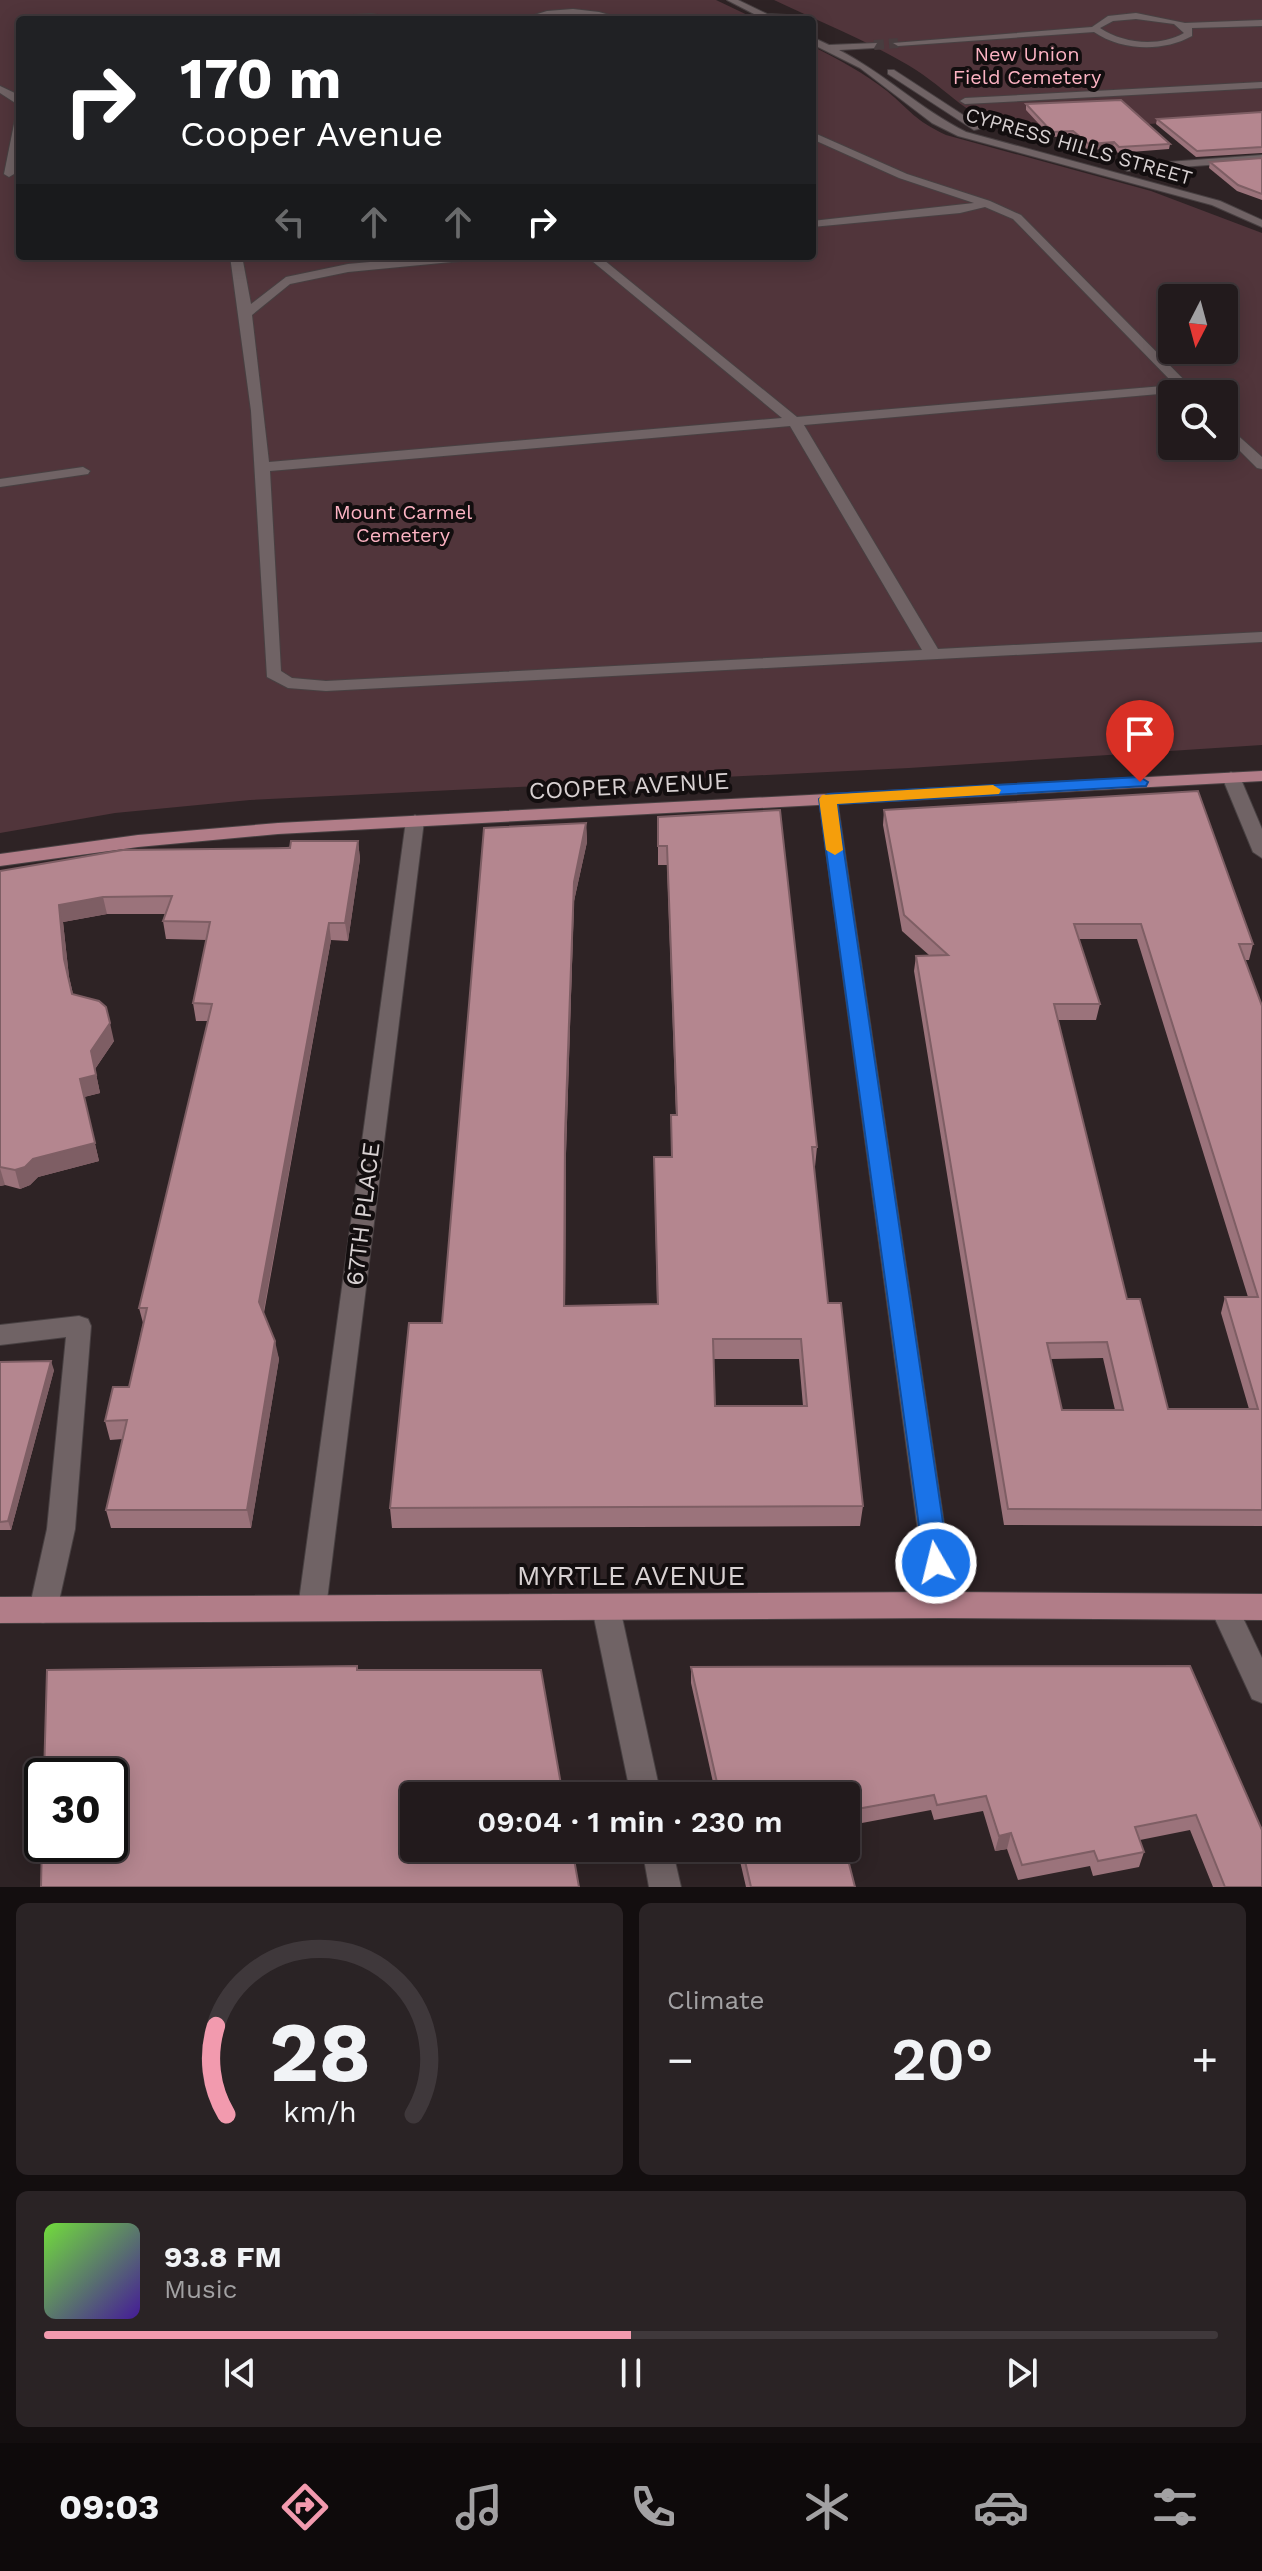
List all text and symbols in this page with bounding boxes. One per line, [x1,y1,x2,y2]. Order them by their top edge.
park label: New Union Field Cemetery [953,42,1102,89]
text: 170 m [180,46,342,112]
icon: right [48,48,152,152]
street label: CYPRESS HILLS STREET [963,102,1195,190]
text: Cooper Avenue [180,113,443,155]
icon: left [268,200,312,244]
icon: ahead [352,200,396,244]
icon: ahead [436,200,480,244]
icon: right [520,200,564,244]
north arrow [1158,284,1238,364]
map controls [1158,284,1238,460]
button: search [1158,380,1238,460]
park label: Mount Carmel Cemetery [334,500,472,547]
pin [1106,700,1174,782]
icon: arrive [1118,712,1162,756]
street label: COOPER AVENUE [528,767,730,805]
street label: 67TH PLACE [340,1141,386,1287]
position arrow [894,1521,978,1605]
street label: MYRTLE AVENUE [517,1559,745,1592]
speed limit sign: 30 [24,1758,128,1862]
text: 09:04 · 1 min · 230 m [477,1804,783,1839]
text: Climate [667,1985,765,2015]
text: 28 [269,2004,370,2101]
text: 20° [891,2024,994,2095]
text: − [667,2034,694,2086]
text: + [1191,2034,1218,2086]
text: km/h [283,2095,356,2129]
text: 93.8 FM [164,2239,282,2274]
text: Music [164,2274,237,2304]
icon: previous [218,2351,262,2395]
icon: pause [609,2351,653,2395]
icon: next [1000,2351,1044,2395]
icon: directions [277,2479,333,2535]
icon: music [451,2479,507,2535]
icon: phone [625,2479,681,2535]
icon: climate [799,2479,855,2535]
icon: car [973,2479,1029,2535]
icon: filters [1147,2479,1203,2535]
text: 09:03 [59,2486,159,2528]

